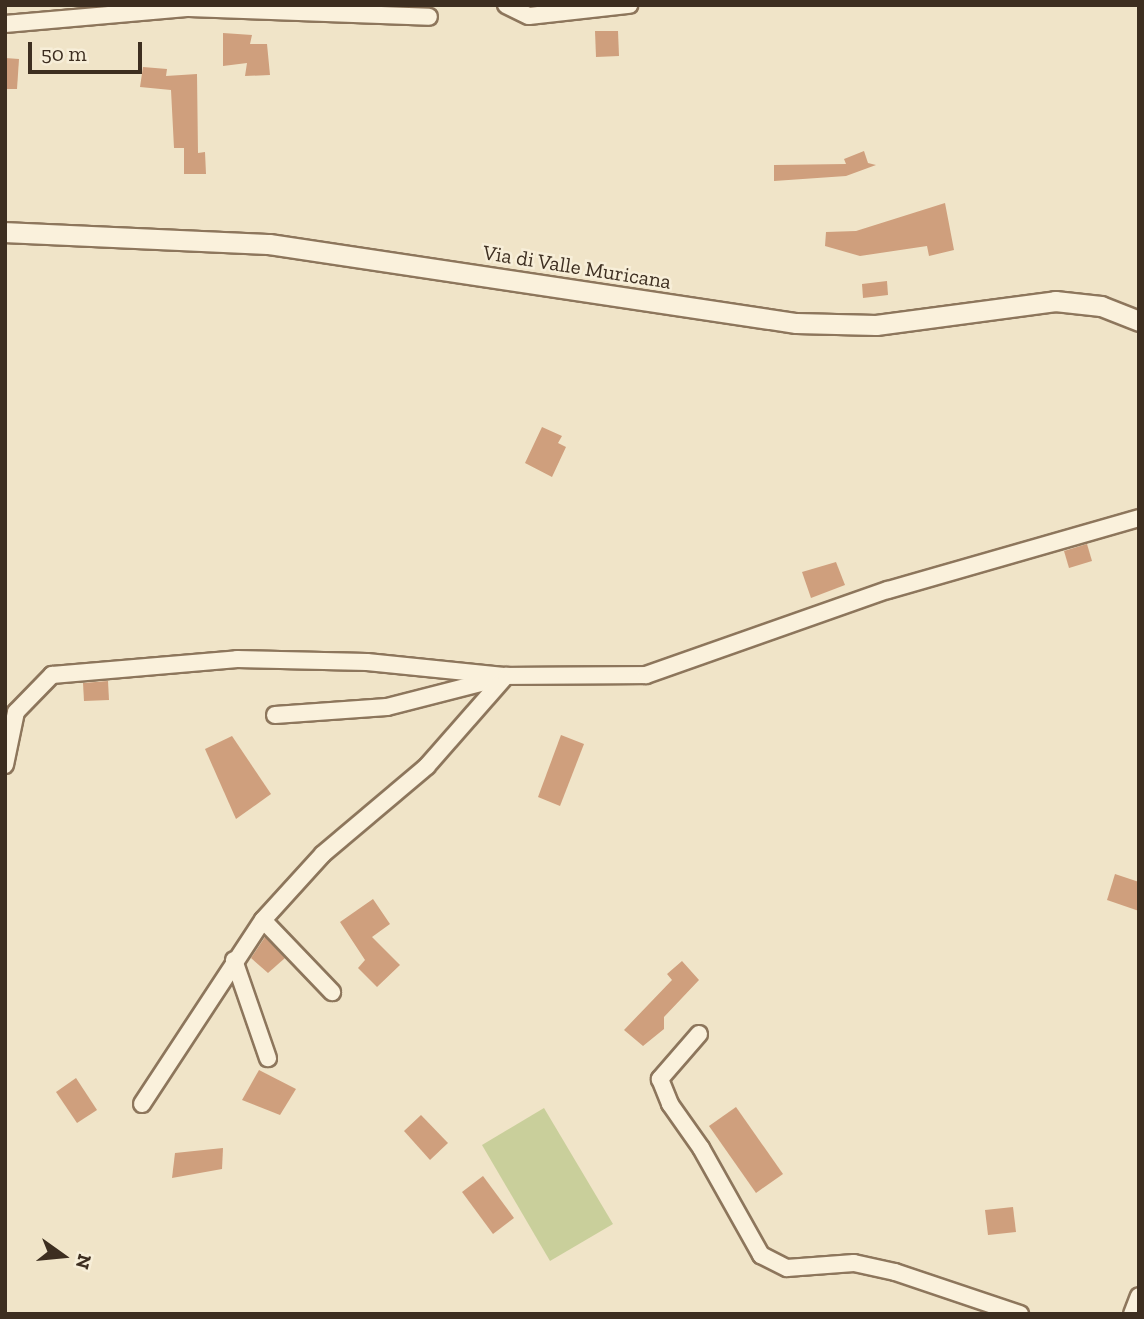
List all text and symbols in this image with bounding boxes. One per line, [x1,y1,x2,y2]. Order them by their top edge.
scale bar [32,28,145,72]
text: 50 m [41,41,87,66]
street label: Via di Valle Muricana [481,240,673,294]
north arrow [28,1221,98,1291]
text: N [71,1252,97,1272]

